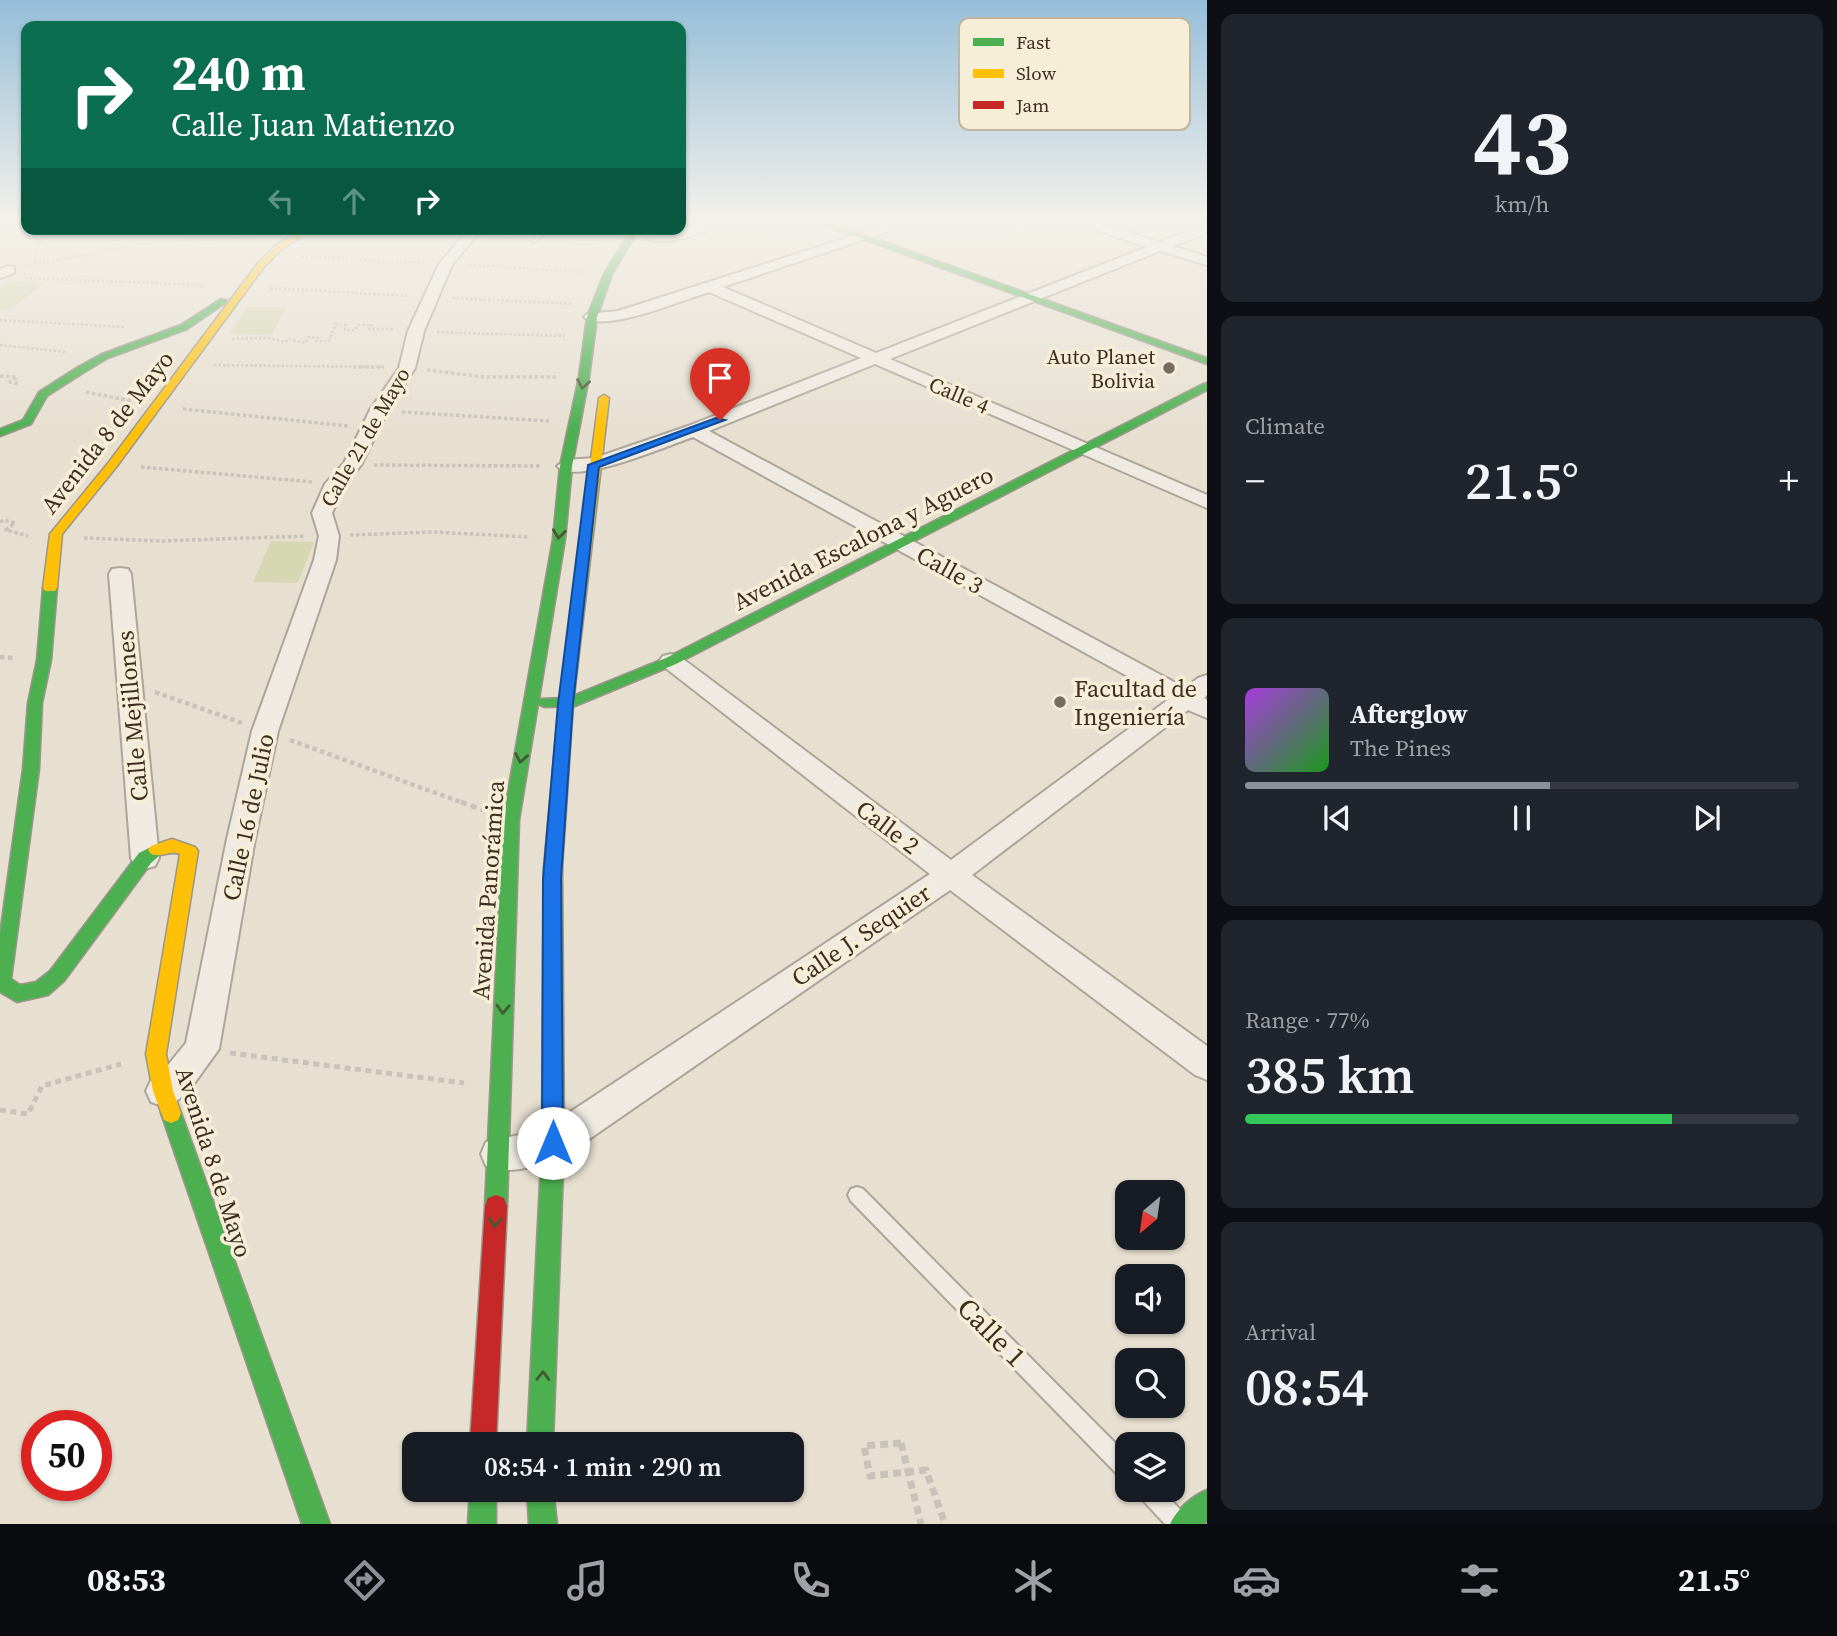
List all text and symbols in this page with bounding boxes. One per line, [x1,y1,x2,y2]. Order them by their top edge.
legend [959,18,1190,130]
text: Fast [1016,29,1051,55]
text: 240 m [171,39,306,106]
icon: right [56,49,147,140]
text: Slow [1016,60,1057,86]
text: 43 [1473,80,1571,204]
text: Jam [1015,92,1049,118]
text: Calle Juan Matienzo [171,103,455,147]
icon: left [262,182,300,220]
icon: ahead [335,182,373,220]
icon: right [408,182,446,220]
text: km/h [1495,188,1549,220]
place label: Auto Planet Bolivia [1047,342,1155,395]
street label: Avenida 8 de Mayo [33,344,181,520]
pin [690,348,750,420]
icon: arrive [701,359,739,397]
marker: Auto Planet Bolivia [1161,360,1177,376]
street label: Calle 21 de Mayo [313,362,417,512]
street label: Calle 4 [925,369,994,421]
one-way arrow [576,378,591,390]
text: Climate [1245,410,1325,442]
text: 21.5° [1465,445,1579,516]
text: − [1245,455,1265,507]
text: + [1779,455,1799,507]
street label: Avenida Escalona y Aguero [727,458,999,618]
one-way arrow [551,528,566,540]
street label: Calle 3 [911,538,989,602]
street label: Calle Mejillones [108,629,156,803]
place label: Facultad de Ingeniería [1074,672,1197,733]
marker: Facultad de Ingeniería [1052,694,1068,710]
text: Afterglow [1350,696,1468,732]
street label: Calle 16 de Julio [214,730,282,904]
text: The Pines [1350,732,1451,764]
one-way arrow [514,752,529,764]
street label: Avenida Panorámica [464,778,512,1001]
street label: Calle 2 [850,792,926,862]
icon: previous [1318,799,1356,837]
icon: pause [1503,799,1541,837]
icon: next [1688,799,1726,837]
street label: Calle J. Sequier [785,876,937,994]
one-way arrow [495,1004,510,1015]
text: Range · 77% [1245,1004,1370,1036]
text: 385 km [1245,1039,1414,1110]
street label: Avenida 8 de Mayo [168,1063,260,1261]
position arrow [516,1106,590,1180]
north arrow [1115,1180,1185,1250]
map controls [1115,1180,1185,1502]
one-way arrow [488,1217,503,1228]
button: sound [1115,1264,1185,1334]
street label: Calle 1 [949,1289,1035,1375]
text: Arrival [1245,1316,1316,1348]
button: search [1115,1348,1185,1418]
text: 08:54 [1245,1351,1369,1422]
one-way arrow [535,1370,550,1381]
speed limit sign: 50 [21,1410,112,1501]
button: layers [1115,1432,1185,1502]
text: 08:54 · 1 min · 290 m [484,1449,722,1485]
icon: directions [340,1556,389,1605]
icon: music [563,1556,612,1605]
icon: phone [786,1556,835,1605]
icon: climate [1009,1556,1058,1605]
icon: car [1232,1556,1281,1605]
icon: filters [1455,1556,1504,1605]
text: 08:53 [87,1558,166,1602]
text: 21.5° [1678,1558,1750,1602]

